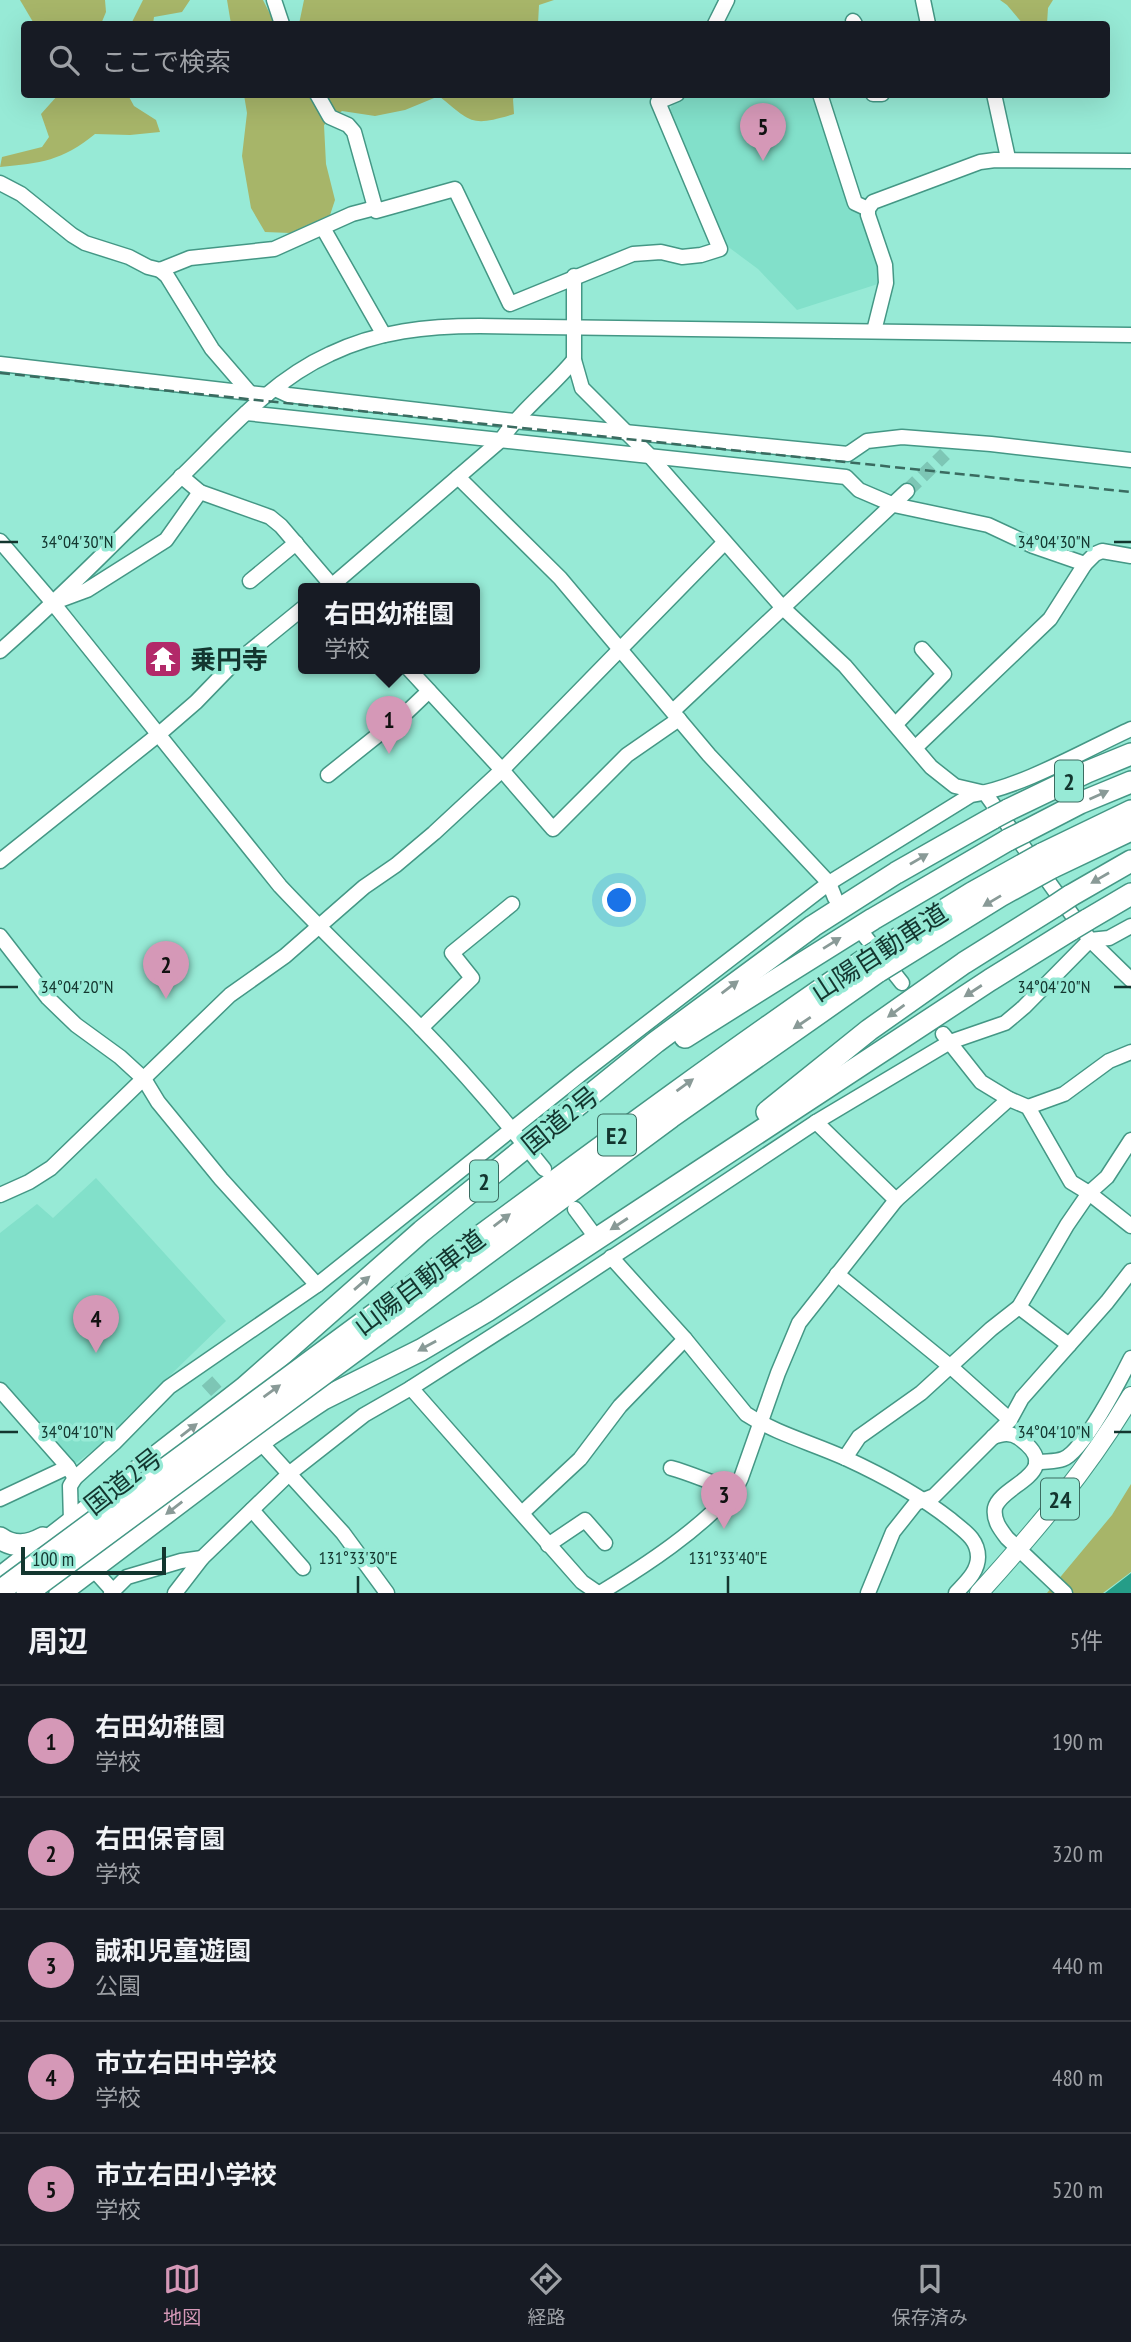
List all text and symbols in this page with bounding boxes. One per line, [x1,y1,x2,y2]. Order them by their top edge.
search box [21,21,1110,98]
icon: search [45,41,83,79]
text: ここで検索 [101,45,231,78]
pin: 5 [740,103,786,161]
text: 34°04'30"N [41,530,113,553]
text: 34°04'30"N [1018,530,1090,553]
popup [298,583,480,674]
text: 右田幼稚園 [324,597,454,630]
text: 学校 [324,634,370,663]
temple icon: 乗円寺 [142,638,184,680]
place label: 乗円寺 [190,643,268,676]
pin: 1 [366,696,412,754]
road number: 2 [1055,760,1083,802]
one-way arrow [1089,789,1109,801]
one-way arrow [909,853,928,866]
one-way arrow [1091,872,1110,885]
your location [602,883,636,917]
one-way arrow [982,895,1001,908]
street label: 山陽自動車道 [805,896,953,1008]
one-way arrow [823,937,842,950]
pin: 2 [143,941,189,999]
text: 34°04'20"N [41,975,113,998]
text: 34°04'20"N [1018,975,1090,998]
one-way arrow [721,980,739,994]
one-way arrow [963,984,982,997]
one-way arrow [887,1004,905,1018]
one-way arrow [793,1016,812,1029]
one-way arrow [676,1078,694,1092]
street label: 国道2号 [515,1079,605,1161]
road number: E2 [598,1114,636,1156]
road number: 2 [470,1161,498,1202]
one-way arrow [493,1214,511,1228]
one-way arrow [609,1218,629,1231]
street label: 山陽自動車道 [347,1222,491,1342]
one-way arrow [353,1275,371,1291]
pin: 4 [73,1295,119,1353]
one-way arrow [417,1340,437,1352]
one-way arrow [263,1384,281,1398]
text: 34°04'10"N [41,1420,113,1443]
text: 34°04'10"N [1018,1420,1090,1443]
one-way arrow [180,1424,198,1438]
street label: 国道2号 [77,1440,169,1522]
pin: 3 [701,1471,747,1529]
road number: 24 [1041,1478,1079,1520]
one-way arrow [166,1500,184,1515]
scale bar [21,1544,166,1576]
text: 131°33'30"E [319,1546,397,1569]
text: 131°33'40"E [689,1546,767,1569]
text: 100 m [32,1547,74,1571]
text: 周辺 [28,1621,88,1660]
text: 5件 [1070,1626,1103,1655]
text: 右田幼稚園 [95,1710,225,1743]
text: 1 [46,1727,57,1756]
text: 190 m [1052,1727,1103,1756]
text: 学校 [95,1747,141,1776]
text: 右田保育園 [95,1822,225,1855]
text: 2 [46,1839,57,1868]
text: 320 m [1052,1839,1103,1868]
text: 学校 [95,1859,141,1888]
text: 誠和児童遊園 [95,1934,251,1967]
text: 3 [46,1951,57,1980]
text: 440 m [1052,1951,1103,1980]
text: 公園 [95,1971,141,2000]
text: 市立右田中学校 [95,2046,277,2079]
text: 4 [46,2063,57,2092]
text: 480 m [1052,2063,1103,2092]
text: 学校 [95,2083,141,2112]
text: 市立右田小学校 [95,2158,277,2191]
text: 5 [46,2175,57,2204]
text: 520 m [1052,2175,1103,2204]
text: 学校 [95,2195,141,2224]
tab: 地図 [163,2260,201,2329]
tab: 経路 [527,2260,566,2329]
tab: 保存済み [892,2260,968,2329]

